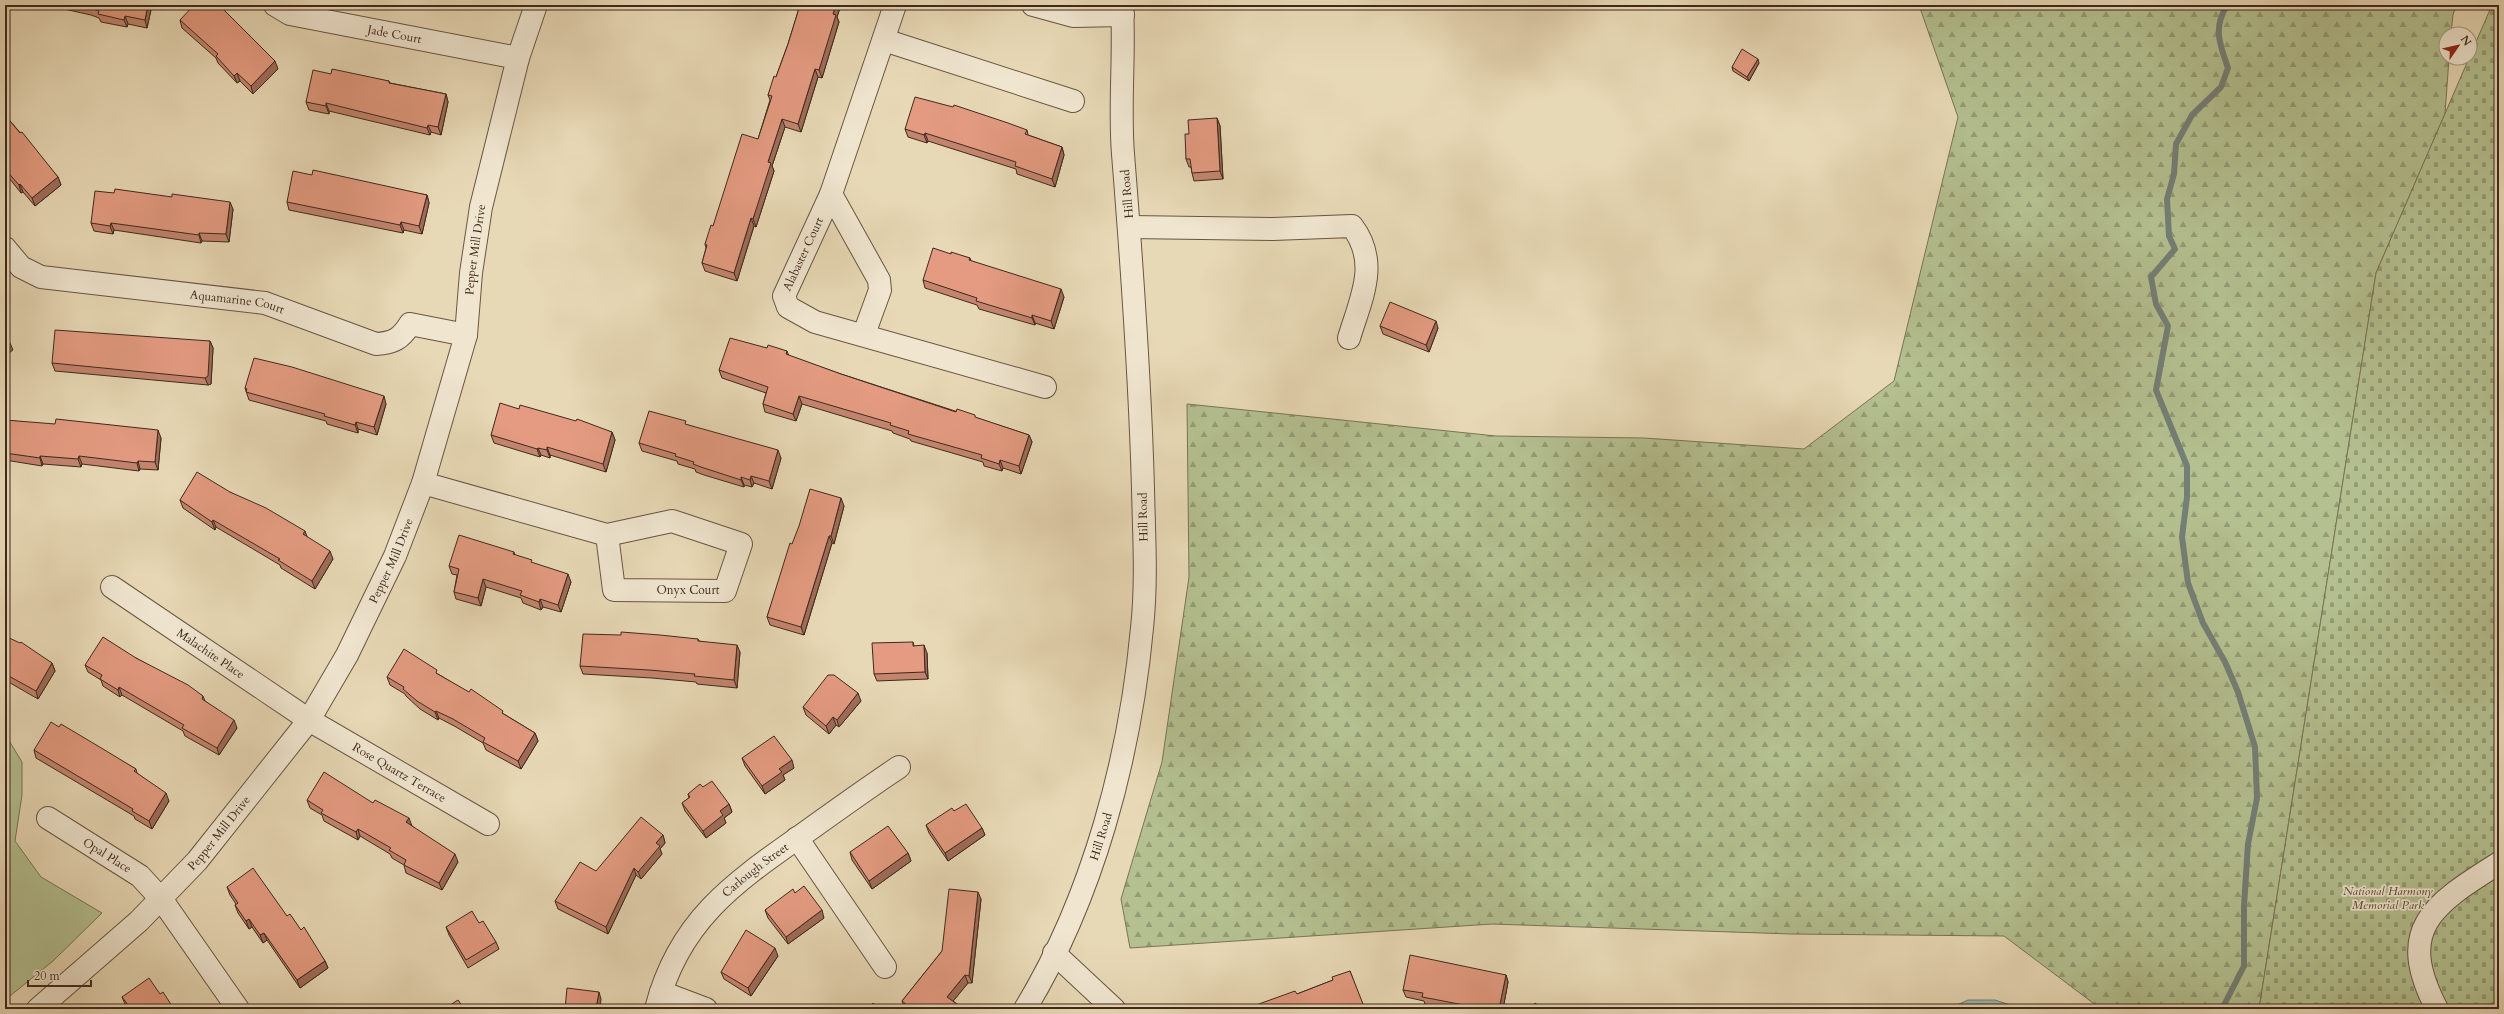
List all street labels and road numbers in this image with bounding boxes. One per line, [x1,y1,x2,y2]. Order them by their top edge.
street label: Jade Court [364,21,423,47]
street label: Hill Road [1117,168,1137,219]
street label: Pepper Mill Drive [461,203,489,296]
street label: Alabaster Court [779,214,827,293]
street label: Aquamarine Court [189,286,287,318]
street label: Hill Road [1135,492,1151,542]
street label: Pepper Mill Drive [365,516,417,606]
street label: Onyx Court [656,582,720,598]
street label: Malachite Place [173,625,248,682]
street label: Rose Quartz Terrace [349,739,449,806]
street label: Pepper Mill Drive [184,792,254,874]
street label: Hill Road [1086,810,1116,862]
street label: Opal Place [80,834,135,877]
street label: Carlough Street [719,839,792,901]

